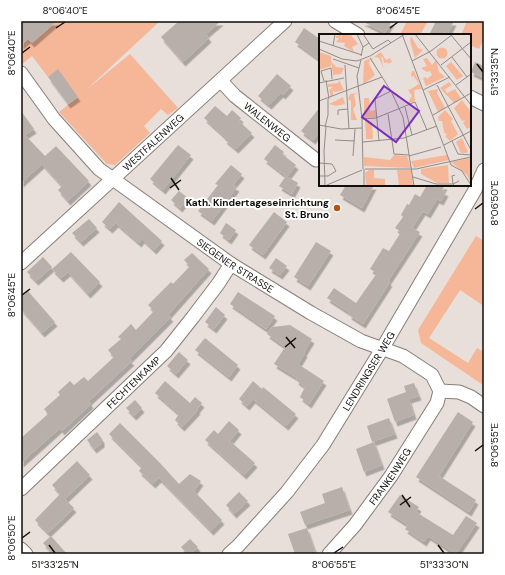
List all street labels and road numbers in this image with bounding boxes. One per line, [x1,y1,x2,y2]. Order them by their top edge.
street label: WALENWEG [241,99,294,144]
street label: WESTFALENWEG [120,111,186,173]
street label: SIEGENER STRASSE [195,235,277,295]
street label: LENDRINGSER WEG [339,329,397,413]
street label: FECHTENKAMP [103,353,163,411]
street label: FRANKENWEG [366,445,414,507]

